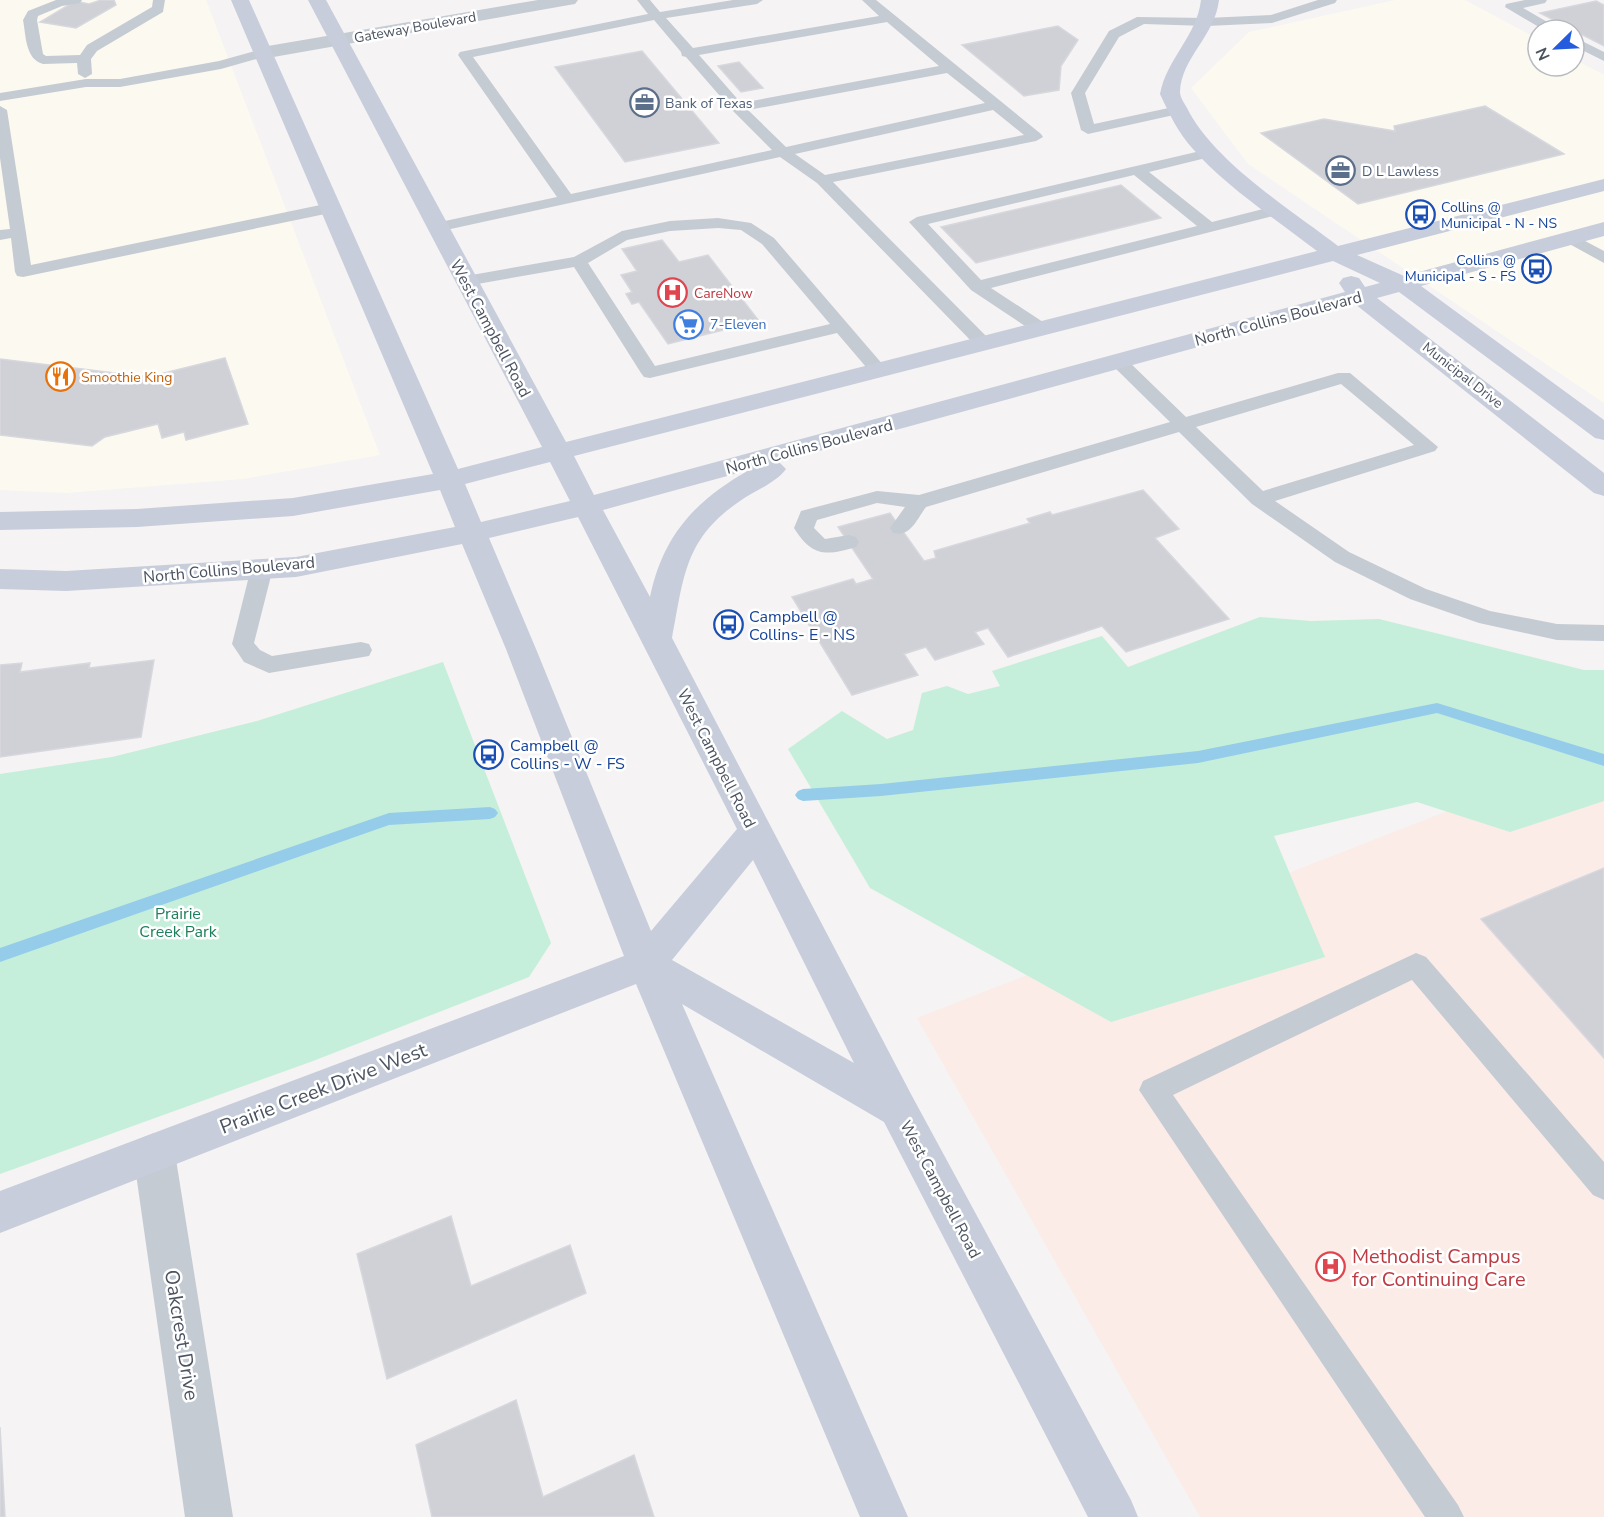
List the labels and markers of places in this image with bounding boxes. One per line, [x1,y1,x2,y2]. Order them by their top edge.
office icon: Bank of Texas [628,87,660,119]
place label: Bank of Texas [665,94,753,113]
office icon: D L Lawless [1325,155,1357,187]
place label: D L Lawless [1362,162,1439,181]
place label: Collins @ Municipal - N - NS [1441,198,1557,233]
bus stop icon: Collins @ Municipal - N - NS [1404,199,1436,231]
place label: Collins @ Municipal - S - FS [1405,251,1516,286]
bus stop icon: Collins @ Municipal - S - FS [1521,252,1553,284]
hospital icon: CareNow [657,277,689,309]
place label: CareNow [694,284,753,303]
supermarket icon: 7-Eleven [673,308,705,340]
place label: 7-Eleven [710,315,766,334]
restaurant icon: Smoothie King [44,361,76,393]
place label: Smoothie King [81,368,172,387]
place label: Campbell @ Collins- E - NS [749,606,855,646]
bus stop icon: Campbell @ Collins- E - NS [712,609,744,641]
place label: Campbell @ Collins - W - FS [510,735,625,775]
bus stop icon: Campbell @ Collins - W - FS [473,738,505,770]
place label: Methodist Campus for Continuing Care [1352,1243,1526,1293]
hospital icon: Methodist Campus for Continuing Care [1315,1251,1347,1283]

